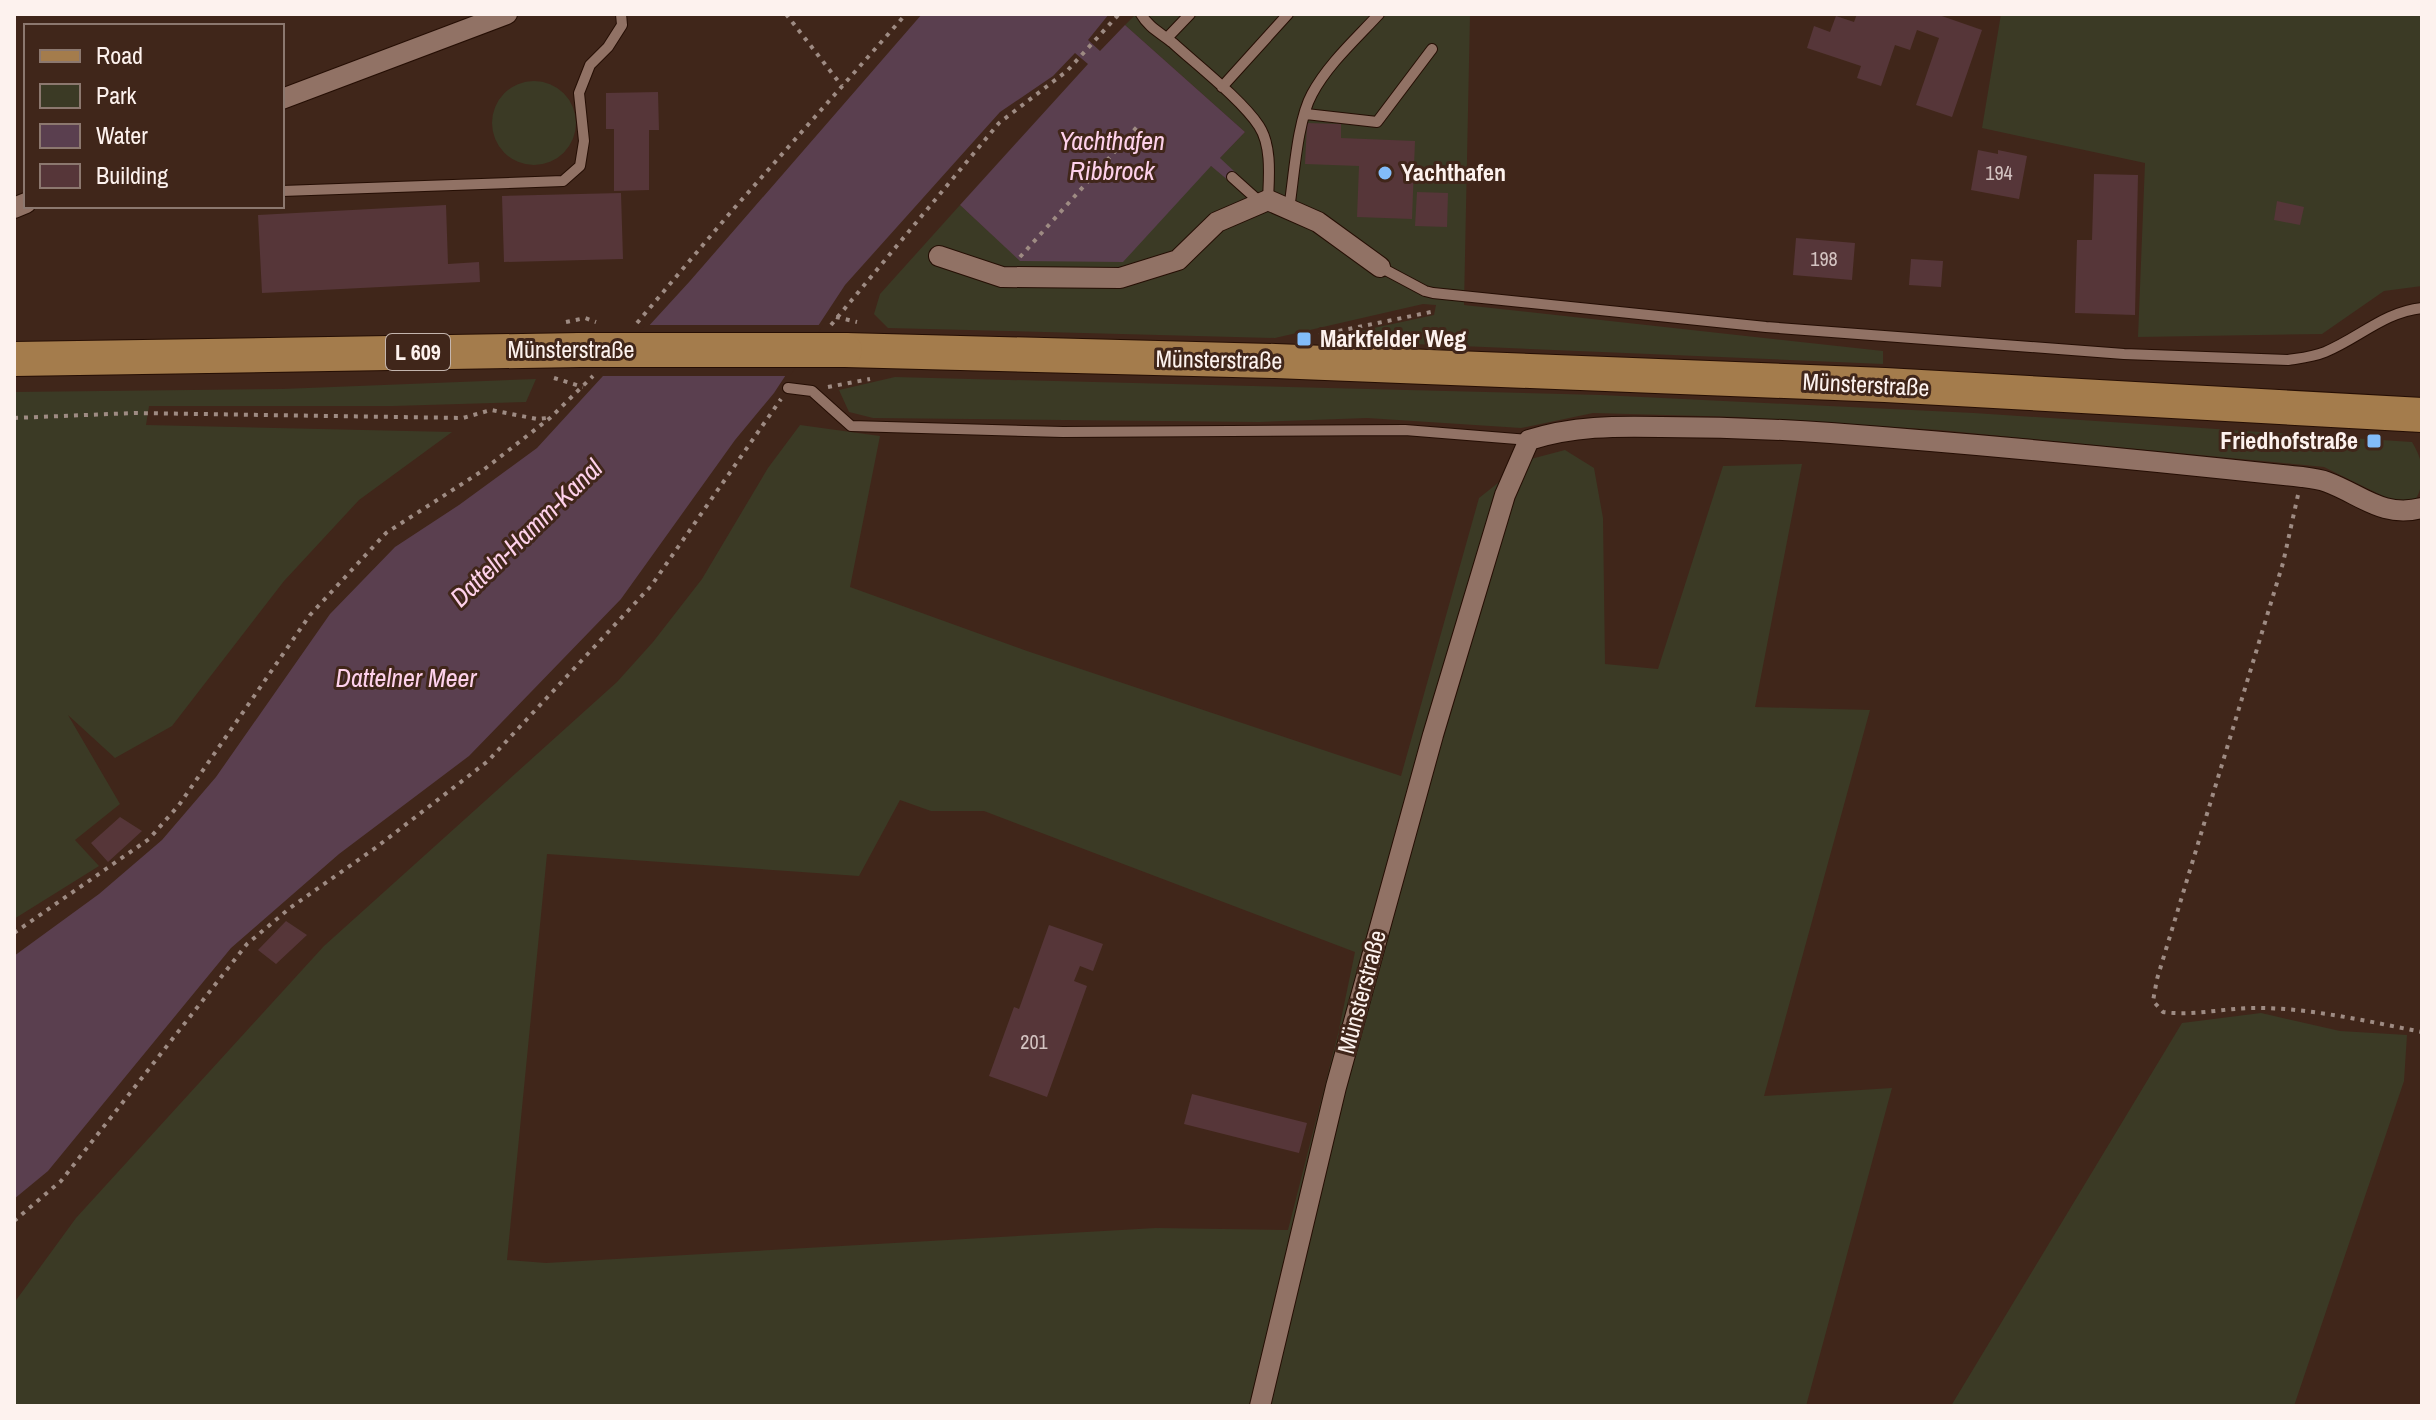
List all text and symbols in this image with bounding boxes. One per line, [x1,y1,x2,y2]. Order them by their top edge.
legend [24,24,284,208]
text: Road [96,39,143,71]
text: Park [96,79,137,111]
text: Water [96,119,148,151]
water label: Yachthafen Ribbrock [1059,123,1165,188]
place label: Yachthafen [1401,156,1506,188]
text: Building [96,159,168,191]
house number: 194 [1985,159,2013,186]
marker: Yachthafen [1376,164,1394,182]
house number: 198 [1810,245,1838,272]
place label: Markfelder Weg [1320,322,1466,354]
marker: Markfelder Weg [1295,330,1313,348]
street label: Münsterstraße [508,333,634,365]
road number: L 609 [386,334,450,370]
street label: Münsterstraße [1155,342,1283,376]
street label: Münsterstraße [1802,365,1930,403]
place label: Friedhofstraße [2220,424,2358,456]
marker: Friedhofstraße [2365,432,2383,450]
water label: Datteln-Hamm-Kanal [442,450,610,614]
water label: Dattelner Meer [336,660,477,695]
street label: Münsterstraße [1329,926,1393,1057]
house number: 201 [1020,1028,1048,1055]

